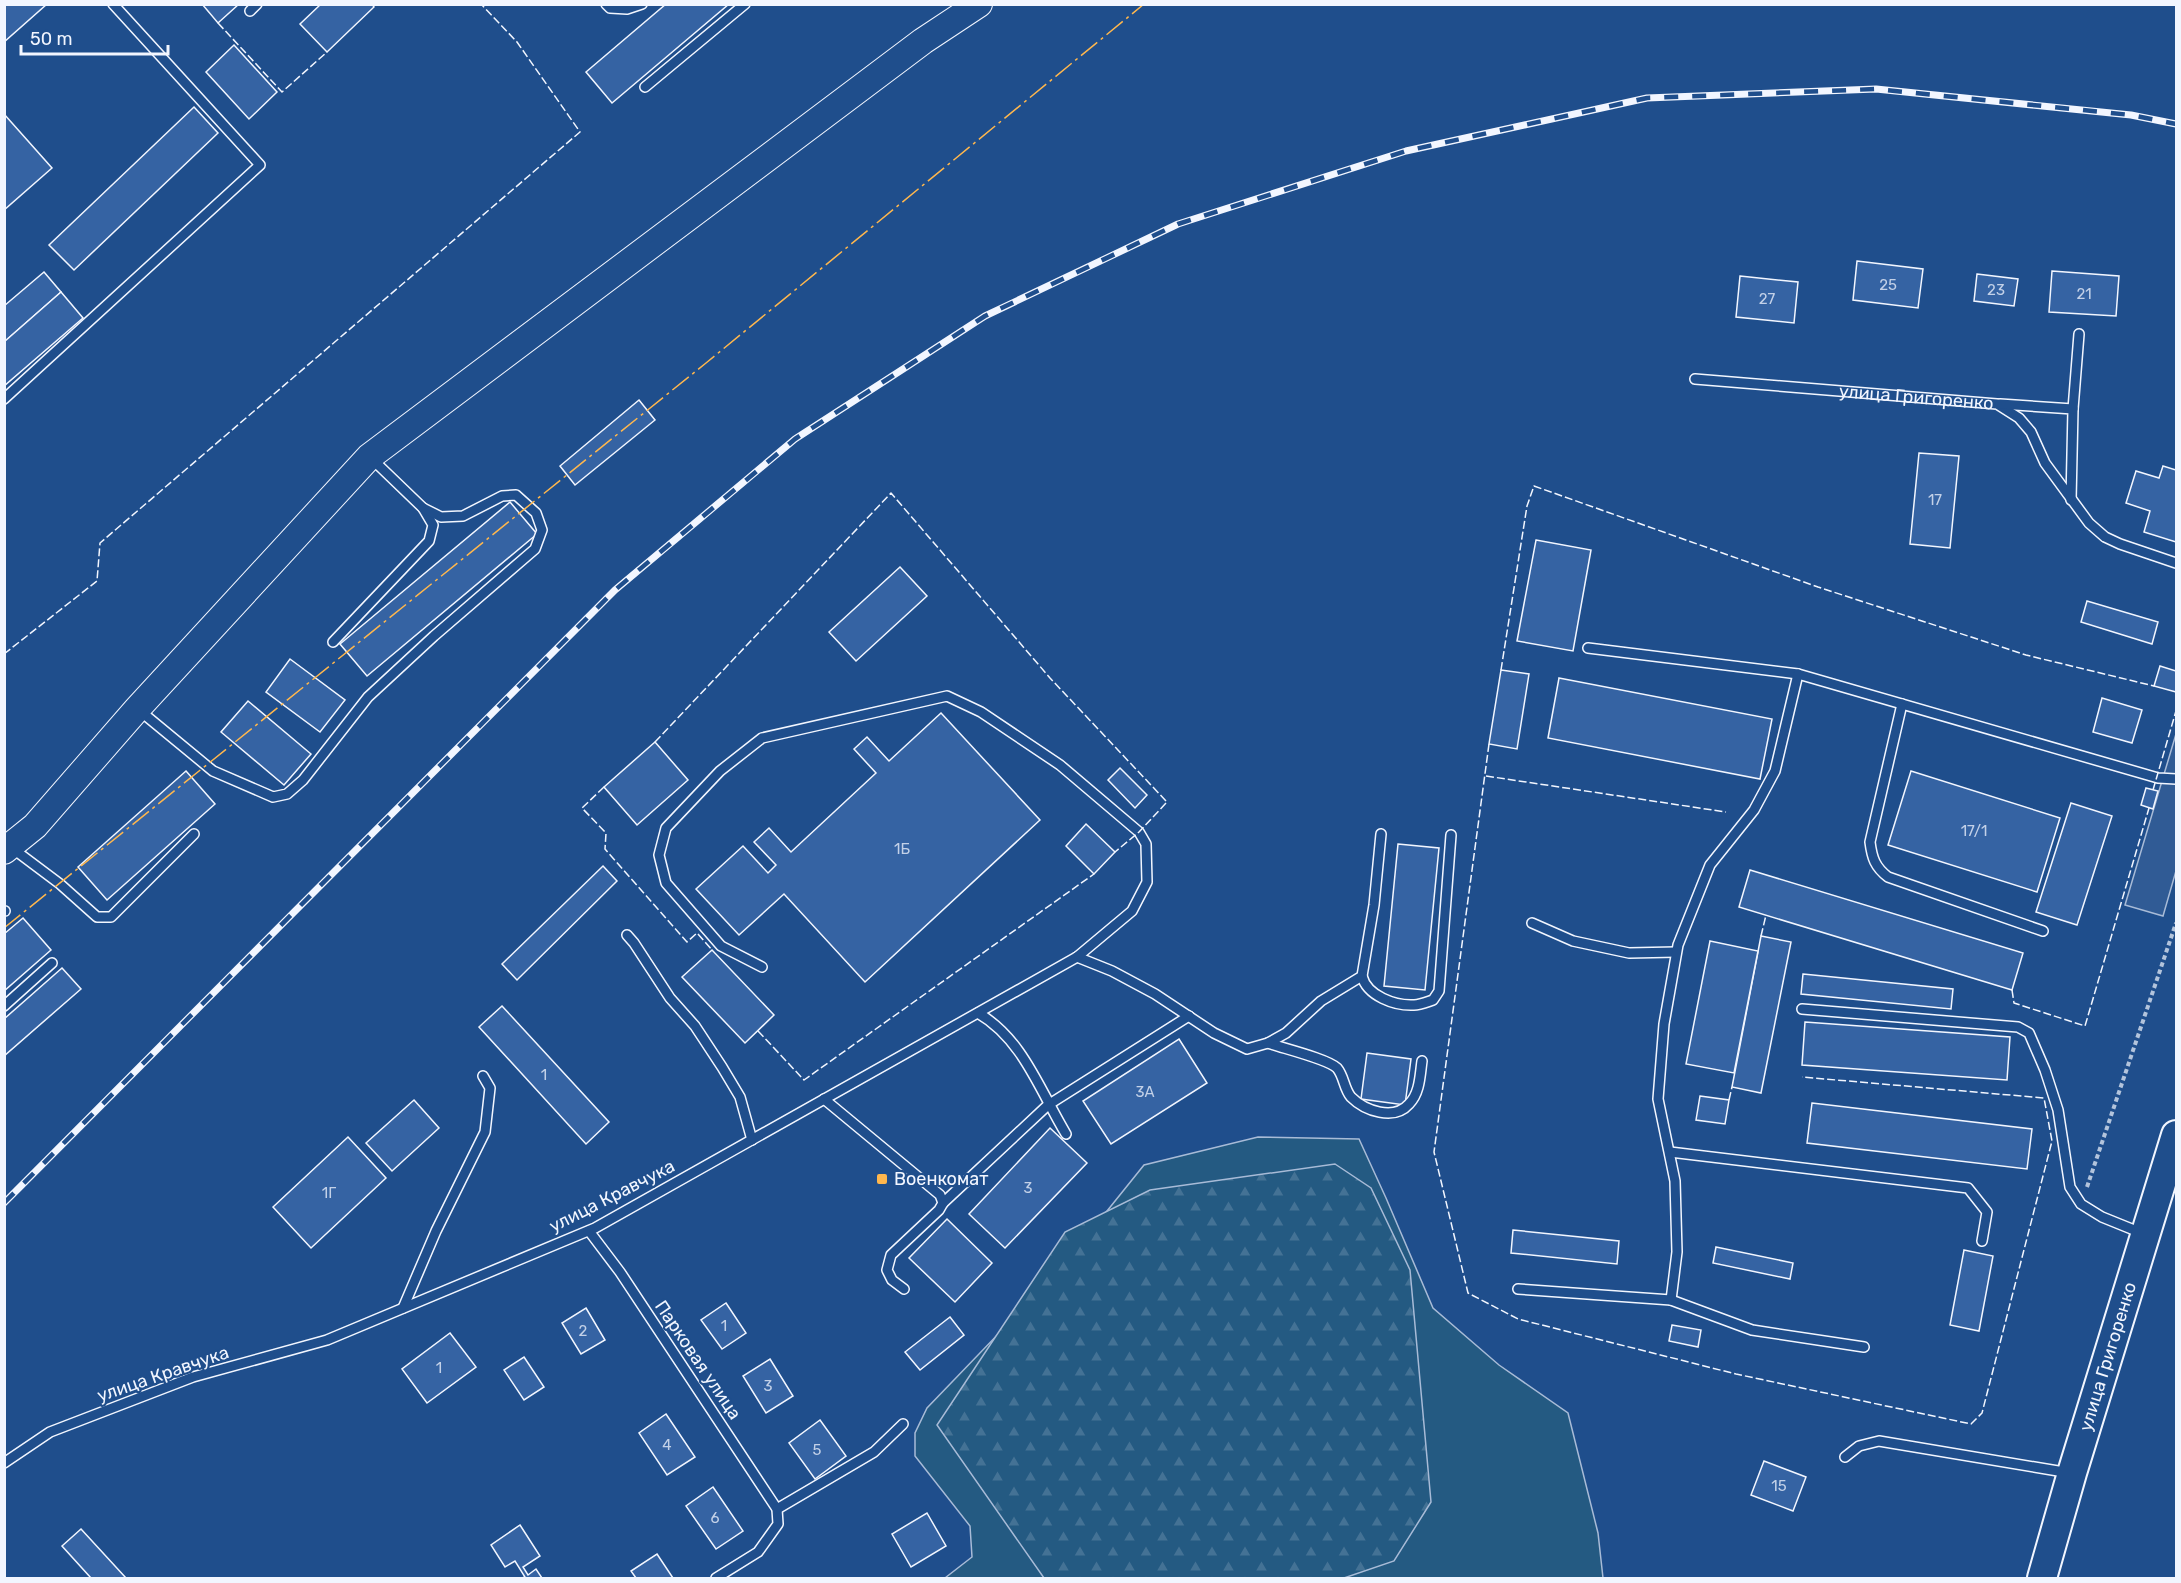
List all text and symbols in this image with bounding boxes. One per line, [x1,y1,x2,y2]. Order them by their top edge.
scale bar [21,18,168,56]
text: 50 m [30,28,73,50]
house number: 25 [1879,276,1897,294]
house number: 23 [1987,281,2005,299]
house number: 21 [2076,285,2092,303]
house number: 27 [1759,290,1776,308]
street label: улица Григоренко [1838,380,1994,415]
house number: 17 [1928,491,1942,509]
house number: 17/1 [1961,822,1987,840]
house number: 1Б [894,840,910,858]
house number: 1 [541,1066,547,1084]
house number: 3А [1135,1083,1155,1101]
street label: улица Кравчука [546,1155,678,1237]
place label: Военкомат [894,1168,988,1190]
marker: Военкомат [875,1172,889,1186]
house number: 3 [1023,1179,1033,1197]
house number: 1Г [322,1184,336,1202]
street label: улица Григоренко [2075,1279,2141,1434]
street label: Парковая улица [650,1296,746,1424]
house number: 1 [721,1317,727,1335]
house number: 2 [579,1322,588,1340]
street label: улица Кравчука [94,1341,232,1407]
house number: 1 [436,1359,442,1377]
house number: 3 [763,1377,773,1395]
house number: 4 [662,1436,672,1454]
house number: 5 [813,1441,822,1459]
house number: 15 [1771,1477,1787,1495]
house number: 6 [710,1509,720,1527]

